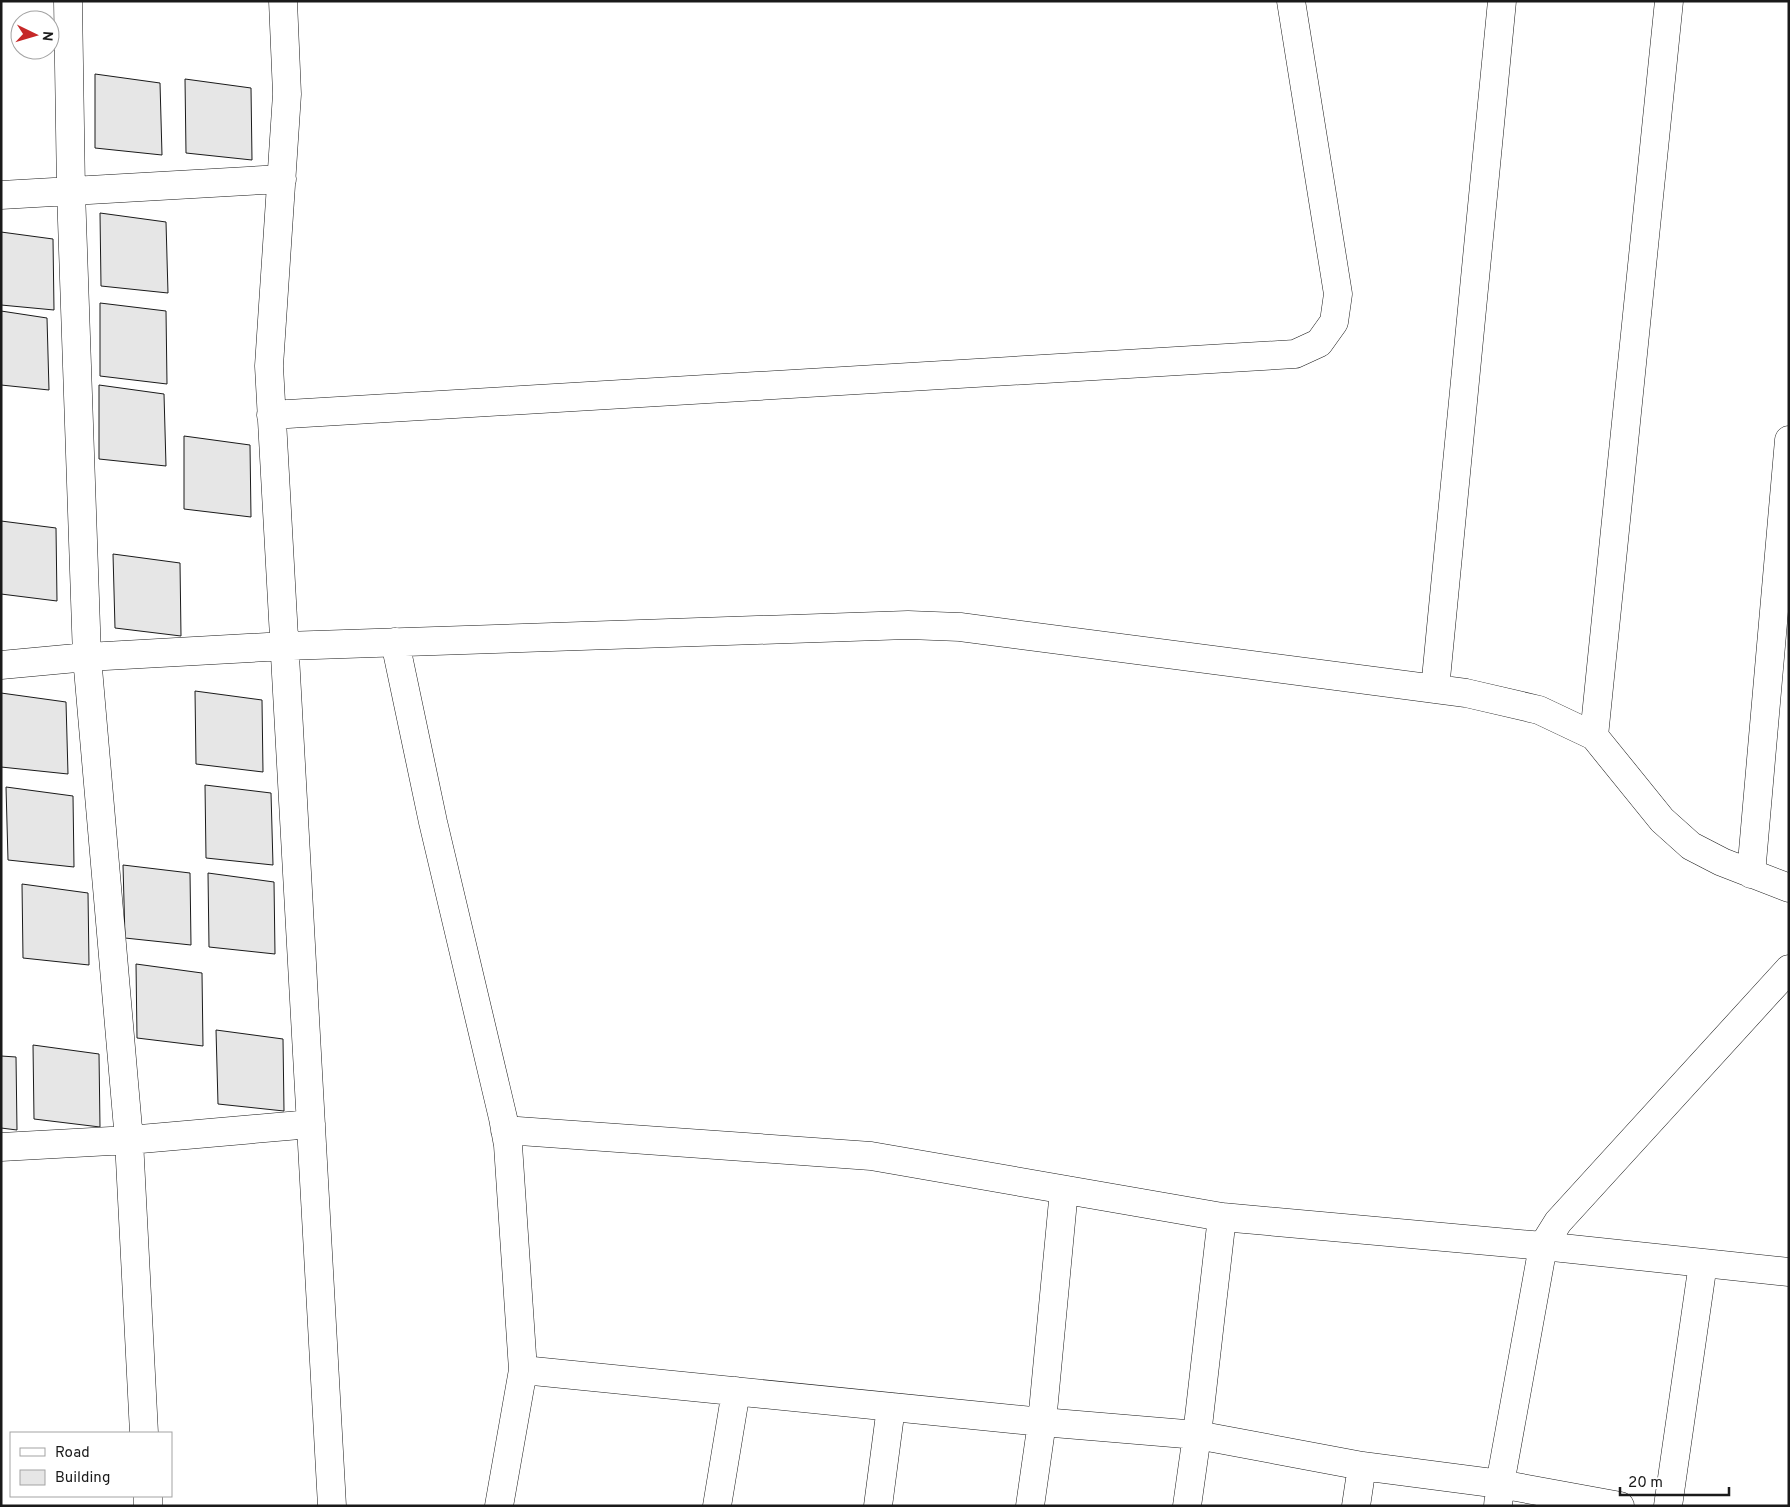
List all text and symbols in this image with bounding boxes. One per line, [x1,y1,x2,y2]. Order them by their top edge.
north arrow [10,10,60,60]
text: N [38,30,55,42]
legend [10,1432,172,1497]
text: Road [55,1444,90,1463]
scale bar [1620,1464,1729,1496]
text: Building [55,1469,110,1488]
text: 20 m [1628,1474,1663,1493]

